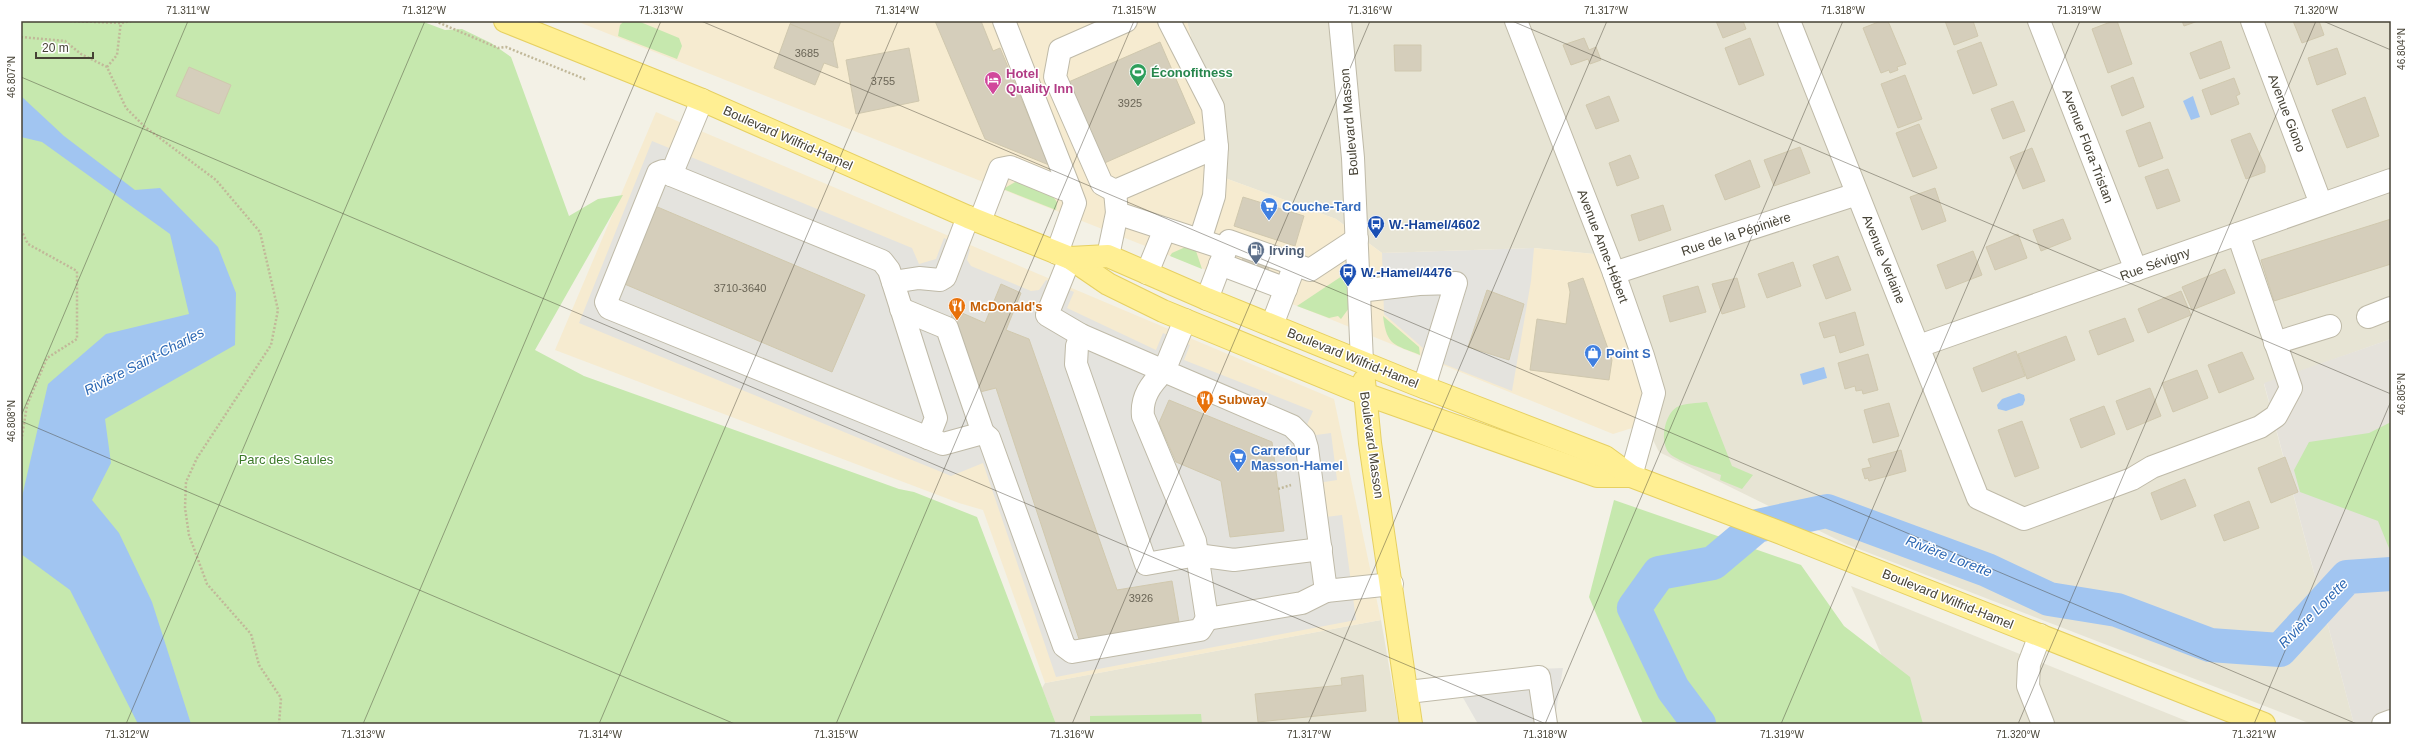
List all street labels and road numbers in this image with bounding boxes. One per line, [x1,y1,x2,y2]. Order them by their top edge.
street label: Boulevard Masson [1337,68,1361,176]
street label: Avenue Giono [2265,72,2309,154]
street label: Avenue Flora-Tristan [2059,87,2117,205]
street label: Boulevard Wilfrid-Hamel [721,103,855,173]
street label: Avenue Anne-Hébert [1574,187,1632,305]
street label: Rue de la Pépinière [1679,209,1793,259]
street label: Avenue Verlaine [1859,212,1909,306]
street label: Rue Sévigny [2118,244,2193,284]
street label: Boulevard Wilfrid-Hamel [1285,325,1421,391]
street label: Boulevard Masson [1357,391,1387,499]
street label: Boulevard Wilfrid-Hamel [1880,566,2016,632]

